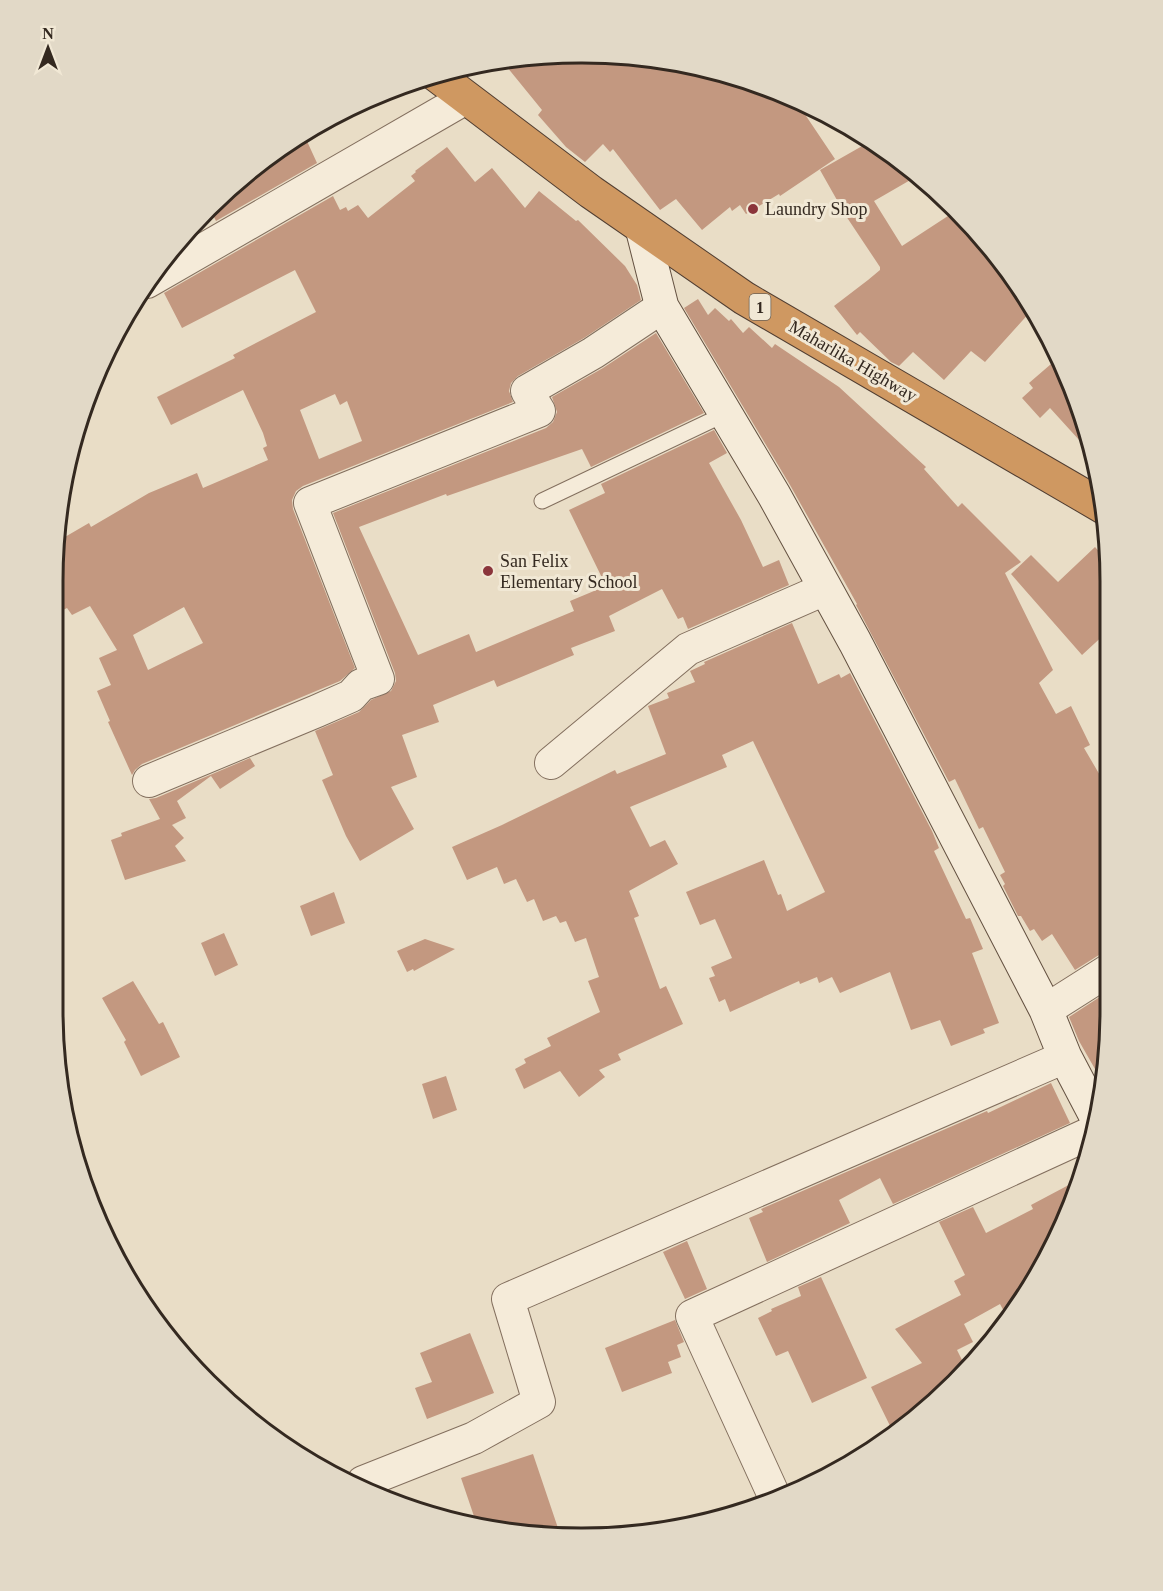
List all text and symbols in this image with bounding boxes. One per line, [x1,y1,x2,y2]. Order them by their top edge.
north arrow [18,18,78,78]
text: N [42,25,54,42]
place label: Laundry Shop [765,199,868,219]
marker: Laundry Shop [746,202,760,216]
road number: 1 [750,294,771,320]
street label: Maharlika Highway [785,316,921,406]
place label: San Felix Elementary School [500,551,637,592]
marker: San Felix Elementary School [481,564,495,578]

